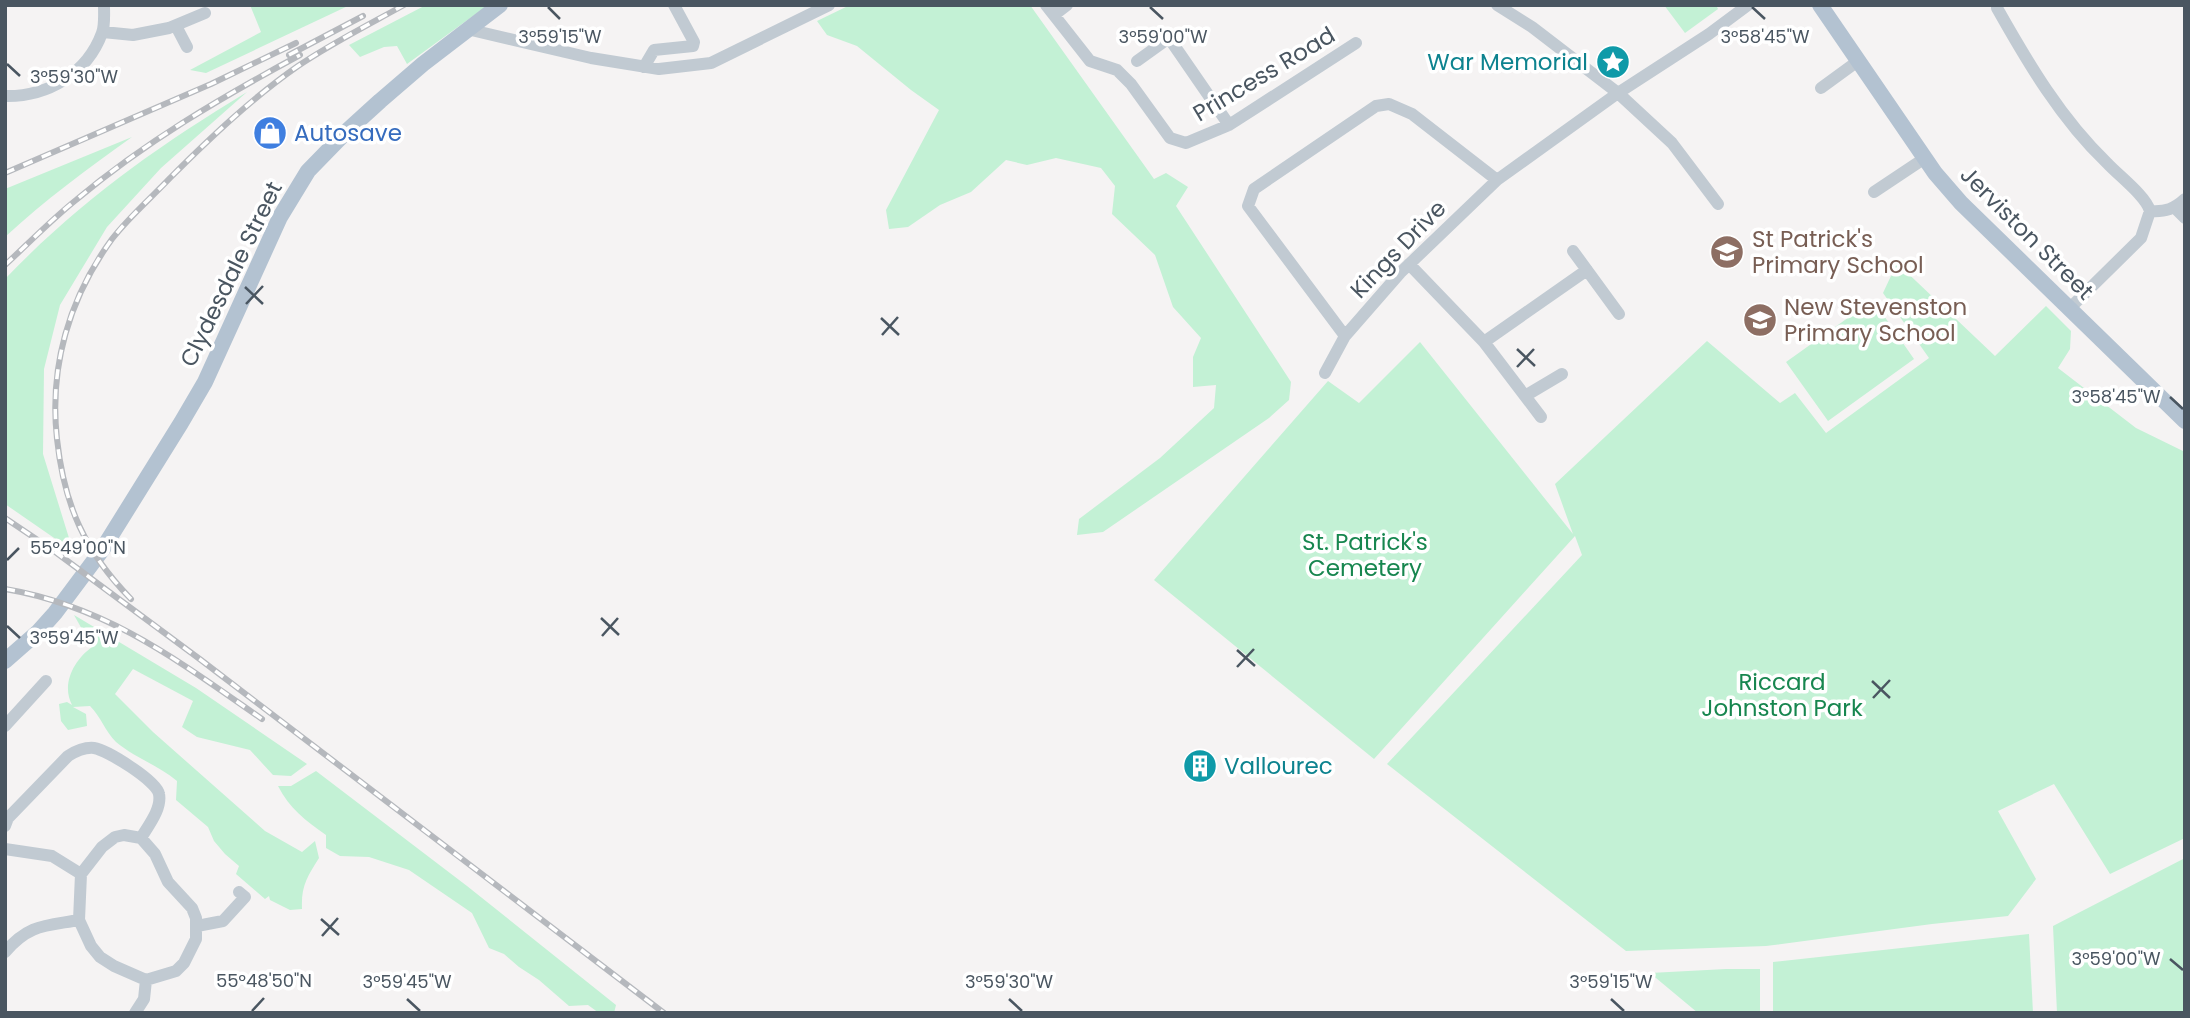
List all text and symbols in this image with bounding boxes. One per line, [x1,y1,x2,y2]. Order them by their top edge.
street label: Princess Road [1187,19,1341,129]
text: 3°59'15"W [518,24,602,49]
text: 3°59'00"W [1119,24,1208,49]
text: 3°58'45"W [1721,24,1810,49]
place icon: War Memorial [1594,43,1632,81]
place label: War Memorial [1427,46,1588,78]
text: 3°59'30"W [30,64,119,89]
shop icon: Autosave [251,114,289,152]
place label: Autosave [294,117,402,149]
street label: Jerviston Street [1953,159,2101,307]
street label: Clydesdale Street [172,176,290,372]
street label: Kings Drive [1343,193,1453,305]
place label: St Patrick's Primary School [1752,223,1924,281]
school or university icon: St Patrick's Primary School [1708,233,1746,271]
place label: New Stevenston Primary School [1784,291,1967,349]
school or university icon: New Stevenston Primary School [1741,301,1779,339]
text: 3°58'45"W [2072,384,2161,409]
park label: St. Patrick's Cemetery [1302,526,1428,584]
text: 55°49'00"N [30,535,126,560]
text: 3°59'45"W [30,625,119,650]
park label: Riccard Johnston Park [1701,666,1863,724]
building icon: Vallourec [1181,747,1219,785]
place label: Vallourec [1224,750,1333,782]
text: 3°59'00"W [2072,946,2161,971]
text: 55°48'50"N [216,968,312,993]
text: 3°59'45"W [363,969,452,994]
text: 3°59'30"W [965,969,1054,994]
text: 3°59'15"W [1569,969,1653,994]

